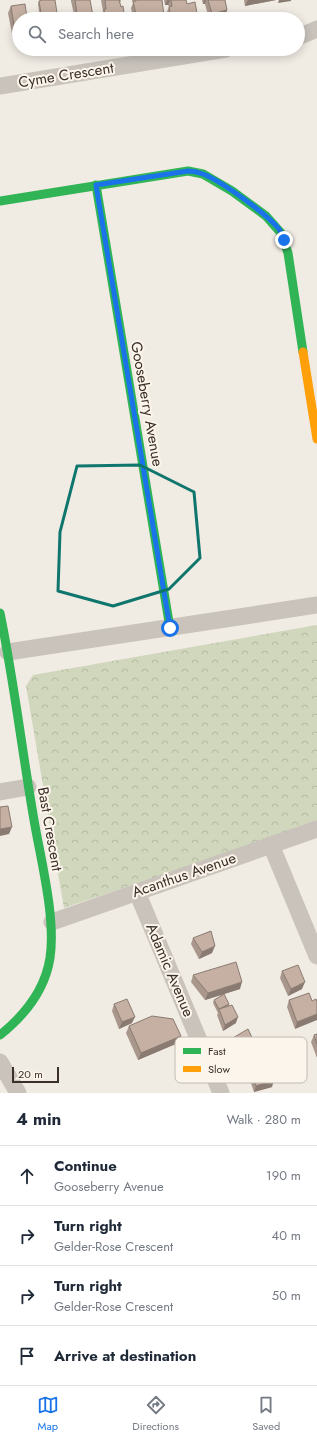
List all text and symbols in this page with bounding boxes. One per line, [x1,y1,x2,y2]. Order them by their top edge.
search box [12,12,305,56]
icon: search [26,23,48,45]
text: Search here [58,23,134,45]
street label: Cyme Crescent [17,57,116,93]
route end [275,231,293,249]
street label: Gooseberry Avenue [125,340,169,469]
route start [161,619,179,637]
street label: Bast Crescent [32,785,68,873]
street label: Acanthus Avenue [129,847,239,903]
street label: Adamic Avenue [140,920,200,1020]
legend [175,1037,307,1083]
text: Fast [208,1043,226,1059]
text: Slow [208,1061,230,1077]
scale bar [12,1065,59,1084]
text: 20 m [18,1066,43,1082]
text: 4 min [16,1107,61,1131]
text: Walk · 280 m [226,1110,301,1129]
text: Continue [54,1155,117,1177]
icon: ahead [16,1165,38,1187]
text: 190 m [266,1166,301,1185]
text: Gooseberry Avenue [54,1177,164,1196]
text: Turn right [54,1215,122,1237]
icon: right [16,1225,38,1247]
text: 40 m [272,1226,301,1245]
text: Gelder-Rose Crescent [54,1237,173,1256]
text: Turn right [54,1275,122,1297]
icon: right [16,1285,38,1307]
text: 50 m [272,1286,301,1305]
text: Gelder-Rose Crescent [54,1297,173,1316]
icon: arrive [16,1345,38,1367]
text: Arrive at destination [54,1345,196,1367]
tab: Map [37,1394,59,1434]
tab: Directions [132,1394,179,1434]
tab: Saved [252,1394,280,1434]

